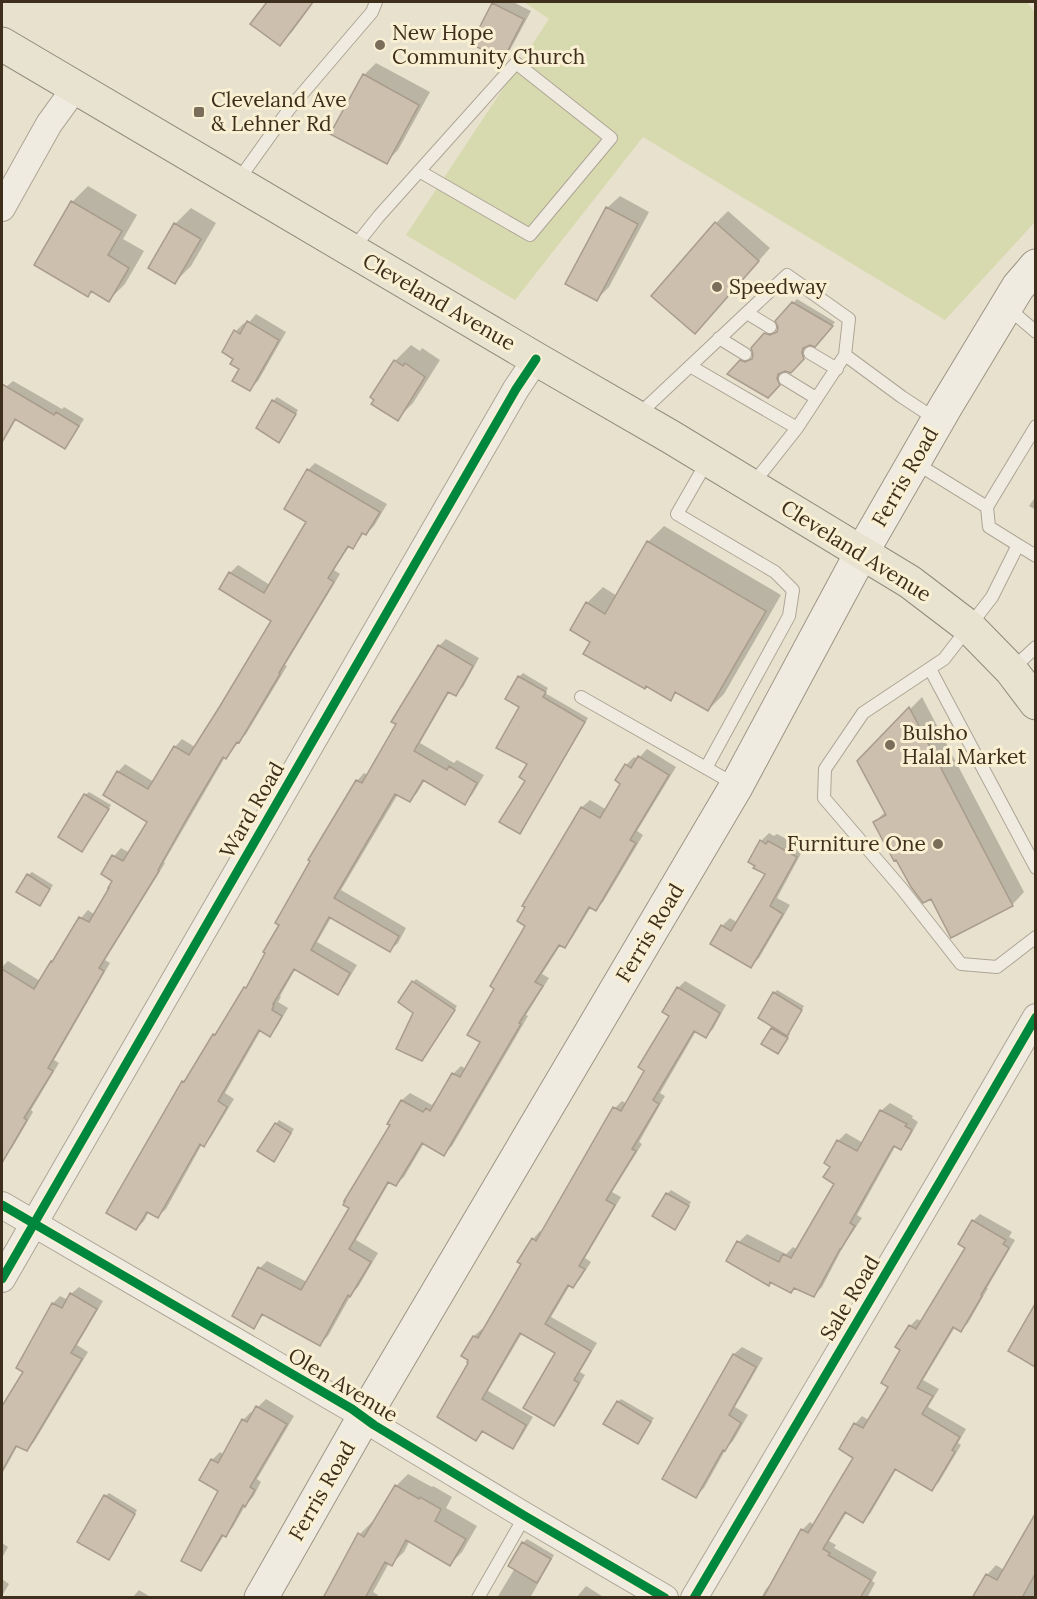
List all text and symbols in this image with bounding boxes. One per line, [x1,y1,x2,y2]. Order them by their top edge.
place label: New Hope Community Church [392,19,585,70]
marker: New Hope Community Church [373,38,387,52]
place label: Cleveland Ave & Lehner Rd [211,86,347,137]
marker: Cleveland Ave & Lehner Rd [192,105,206,119]
street label: Cleveland Avenue [358,247,521,356]
place label: Speedway [729,273,827,300]
marker: Speedway [710,280,724,294]
street label: Ferris Road [865,422,944,531]
street label: Cleveland Avenue [776,494,936,608]
place label: Bulsho Halal Market [902,719,1027,770]
marker: Bulsho Halal Market [883,738,897,752]
street label: Ward Road [213,757,290,863]
place label: Furniture One [787,830,926,857]
marker: Furniture One [931,837,945,851]
street label: Ferris Road [610,878,690,987]
street label: Sale Road [814,1250,885,1345]
street label: Olen Avenue [283,1341,403,1428]
street label: Ferris Road [282,1436,361,1545]

